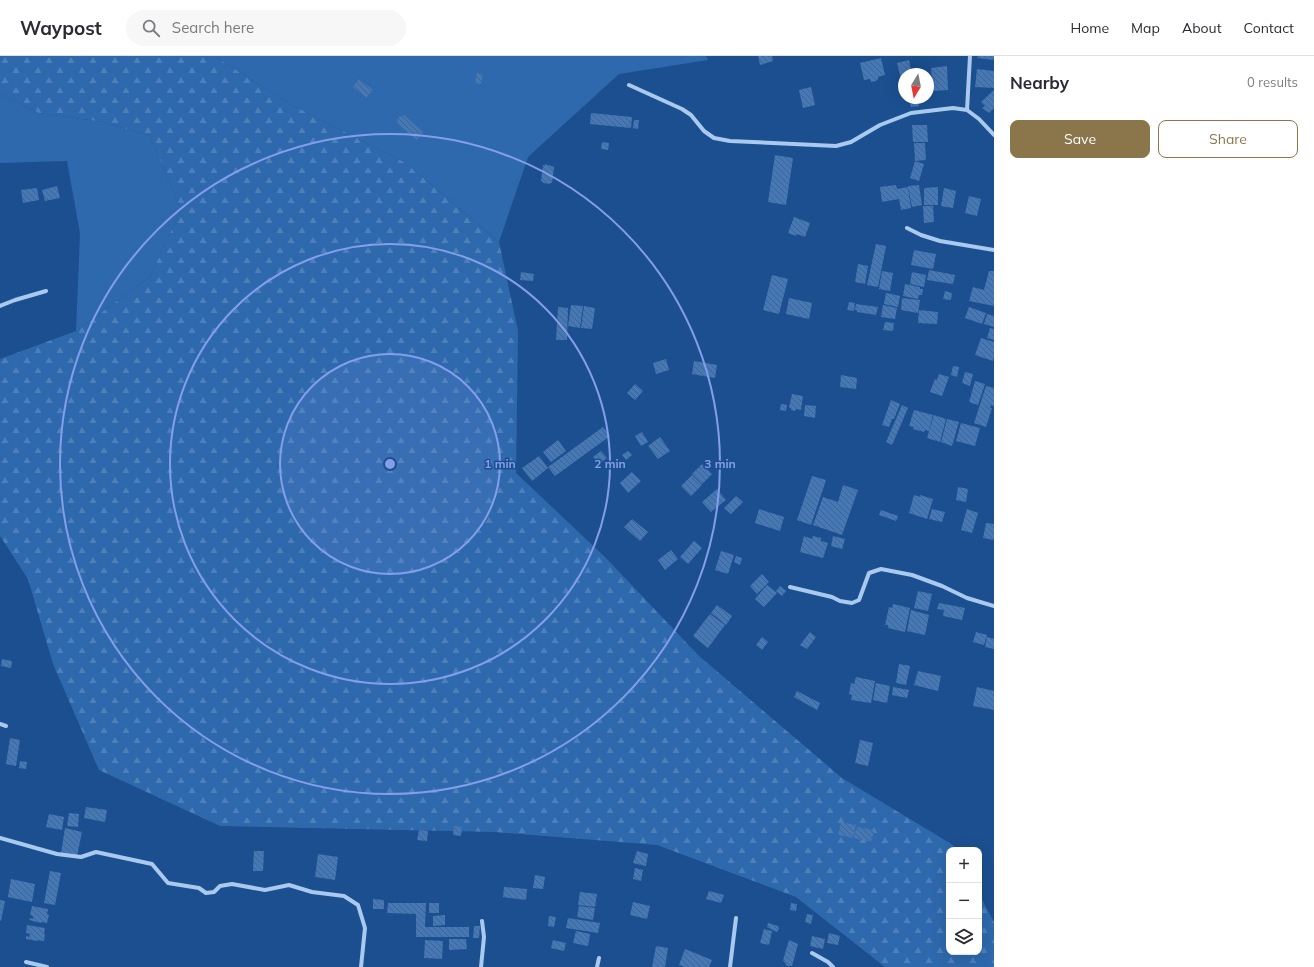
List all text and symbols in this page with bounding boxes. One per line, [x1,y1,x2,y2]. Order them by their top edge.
search box [126,10,406,46]
text: Waypost [20,16,102,40]
icon: search [140,17,162,39]
text: Search here [172,18,254,37]
text: Home [1070,19,1109,37]
text: Map [1131,19,1160,37]
text: About [1182,19,1222,37]
text: Contact [1244,19,1294,37]
north arrow [898,68,934,104]
text: Nearby [1010,72,1069,93]
text: 0 results [1247,74,1298,90]
button: Save [1010,120,1150,158]
button: Share [1158,120,1298,158]
text: 1 min [484,456,516,471]
text: 2 min [594,456,626,471]
text: 3 min [704,456,736,471]
centre of rings [383,457,397,471]
map controls [946,847,982,955]
button: + [946,847,982,883]
button: − [946,883,982,919]
button: layers [946,919,982,955]

